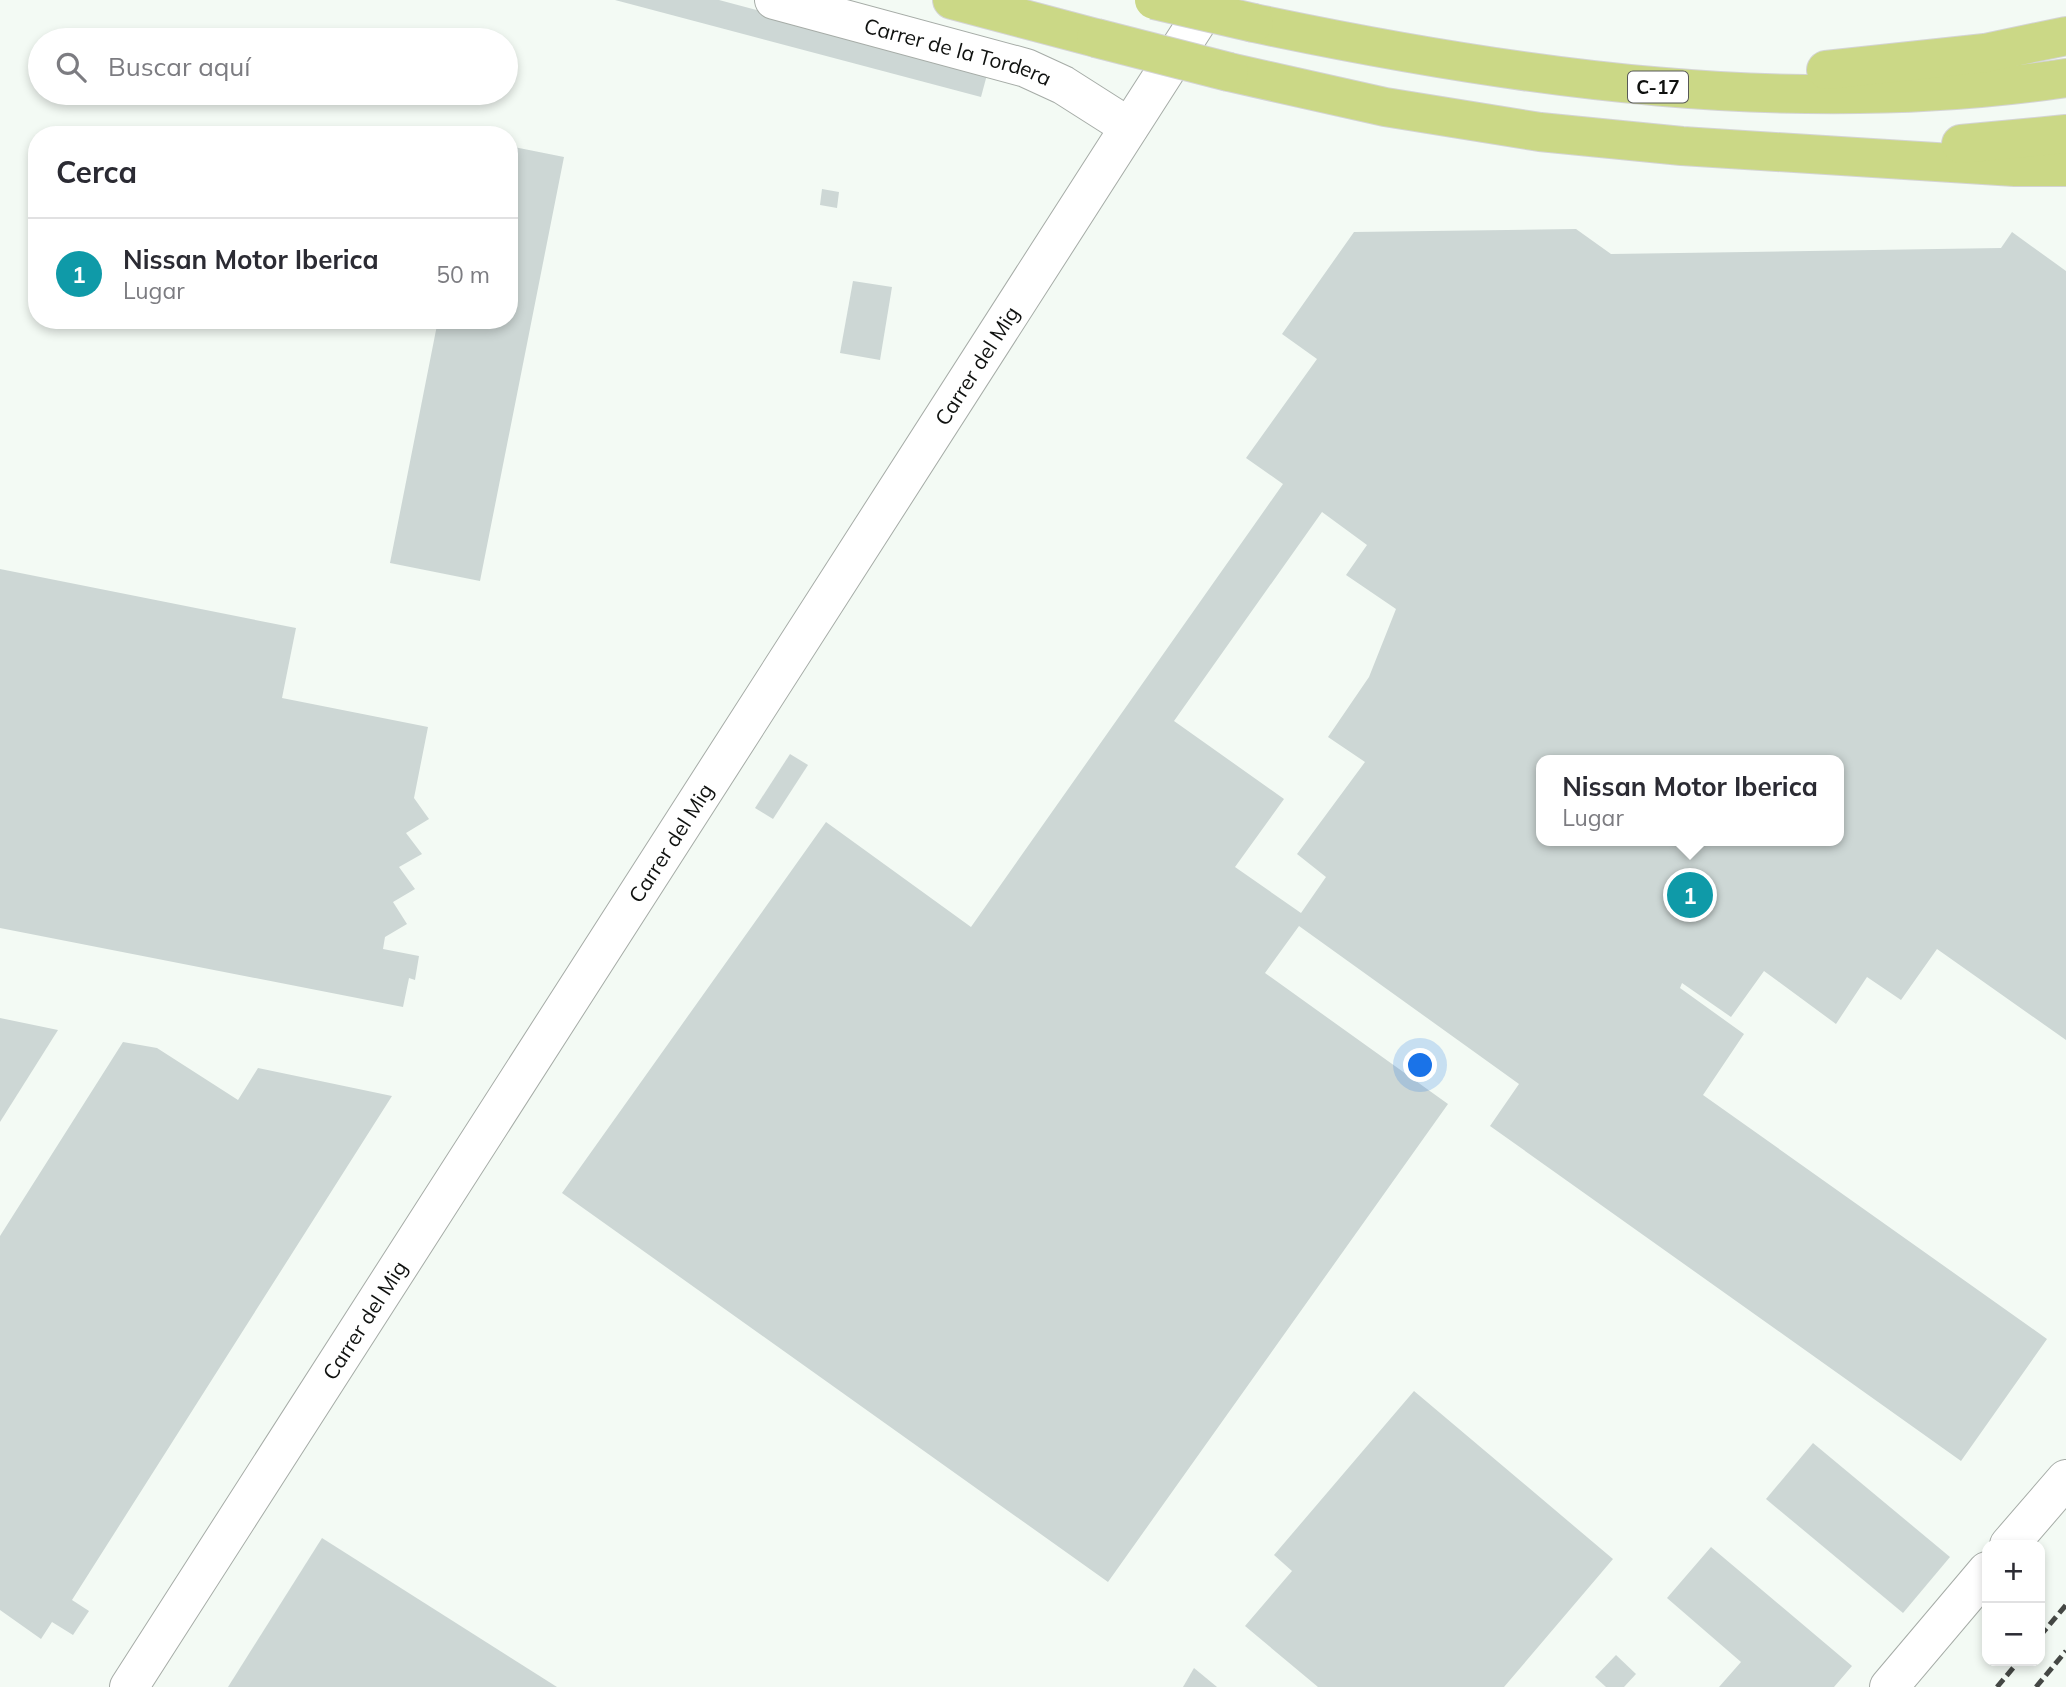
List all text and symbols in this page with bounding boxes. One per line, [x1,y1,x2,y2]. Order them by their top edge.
street label: Carrer de la Tordera [862,12,1056,91]
search box [28,28,518,105]
icon: search [52,48,90,86]
text: Buscar aquí [108,50,251,83]
road number: C-17 [1628,72,1688,102]
text: Cerca [56,153,137,191]
text: Nissan Motor Iberica [123,243,379,276]
text: 1 [72,260,86,289]
text: 50 m [436,260,490,289]
text: Lugar [123,276,185,305]
street label: Carrer del Mig [929,301,1024,430]
popup [1536,755,1844,846]
text: Nissan Motor Iberica [1562,770,1818,803]
street label: Carrer del Mig [623,778,718,907]
text: Lugar [1562,803,1624,832]
pin: 1 [1667,869,1713,921]
your location [1403,1048,1437,1082]
street label: Carrer del Mig [317,1256,412,1384]
map controls [1982,1540,2045,1666]
button: + [1982,1540,2045,1603]
button: − [1982,1603,2045,1666]

